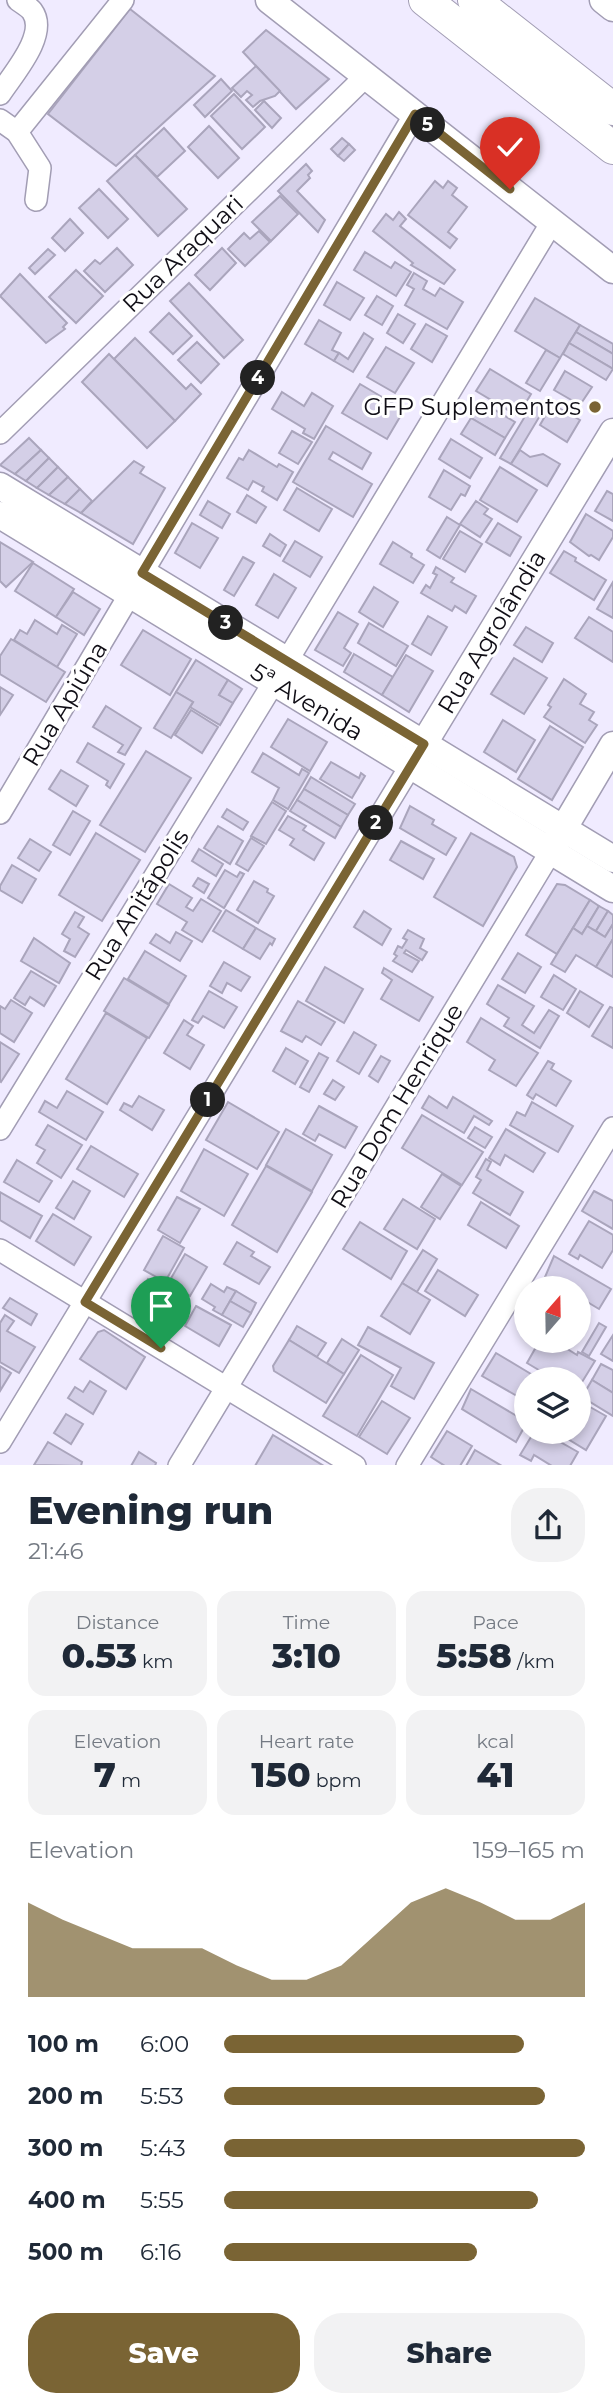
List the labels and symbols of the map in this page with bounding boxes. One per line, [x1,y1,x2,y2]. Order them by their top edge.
pin: 5 [410,108,446,142]
pin [480,117,540,189]
street label: Rua Araquari [116,189,249,318]
pin: 4 [240,360,276,396]
place label: GFP Suplementos [363,392,581,421]
marker: GFP Suplementos [587,399,603,415]
street label: Rua Agrolândia [431,545,552,719]
pin: 3 [208,606,244,640]
street label: Rua Apiúna [16,636,113,771]
street label: 5ª Avenida [246,657,369,746]
pin: 2 [358,806,394,840]
street label: Rua Anitápolis [78,824,195,986]
street label: Rua Dom Henrique [324,998,469,1213]
pin: 1 [190,1082,226,1118]
pin [131,1276,191,1348]
north arrow [514,1276,592,1353]

